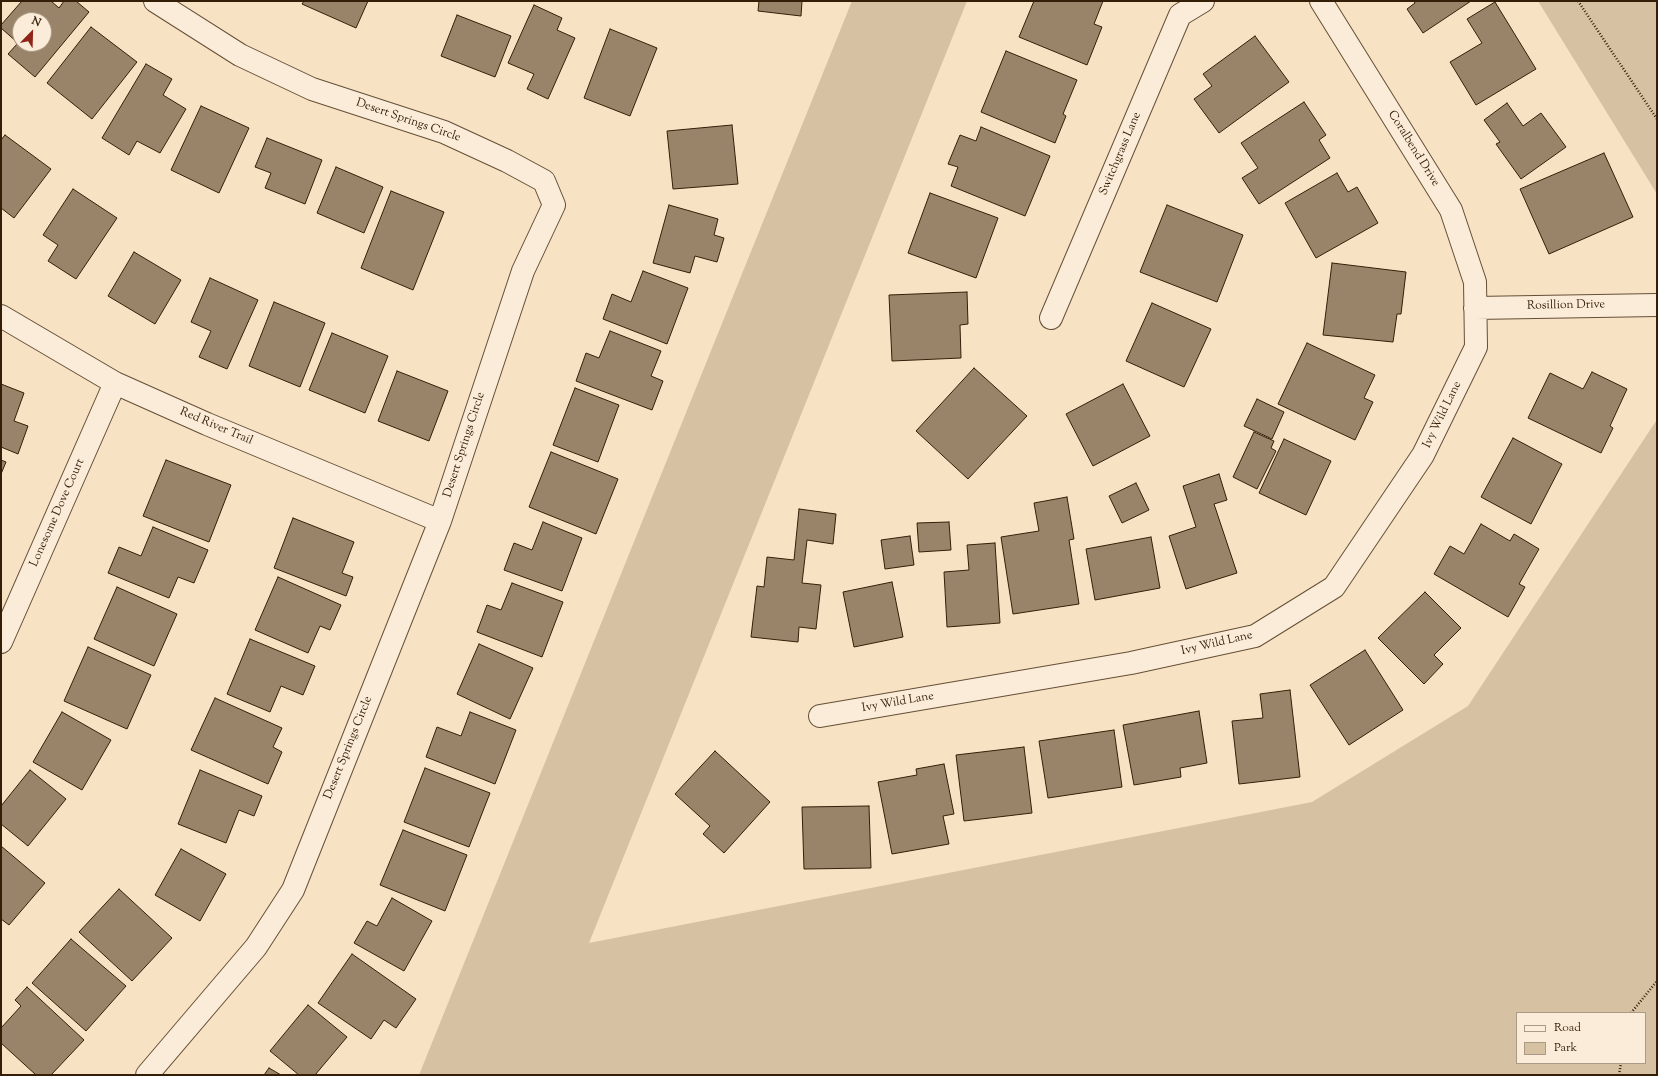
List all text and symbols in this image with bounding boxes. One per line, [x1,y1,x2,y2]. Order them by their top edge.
north arrow [12,12,52,52]
text: N [29,13,43,31]
street label: Desert Springs Circle [354,96,462,146]
street label: Coralbend Drive [1384,108,1442,190]
street label: Switchgrass Lane [1097,110,1145,198]
street label: Rosillion Drive [1527,298,1605,314]
street label: Ivy Wild Lane [1421,379,1465,451]
street label: Desert Springs Circle [441,391,489,499]
street label: Red River Trail [177,405,255,449]
street label: Lonesome Dove Court [28,457,88,569]
street label: Ivy Wild Lane [1180,629,1254,659]
street label: Ivy Wild Lane [861,690,935,716]
street label: Desert Springs Circle [322,694,376,802]
legend [1516,1012,1646,1064]
text: Road [1554,1019,1581,1037]
text: Park [1554,1039,1577,1057]

